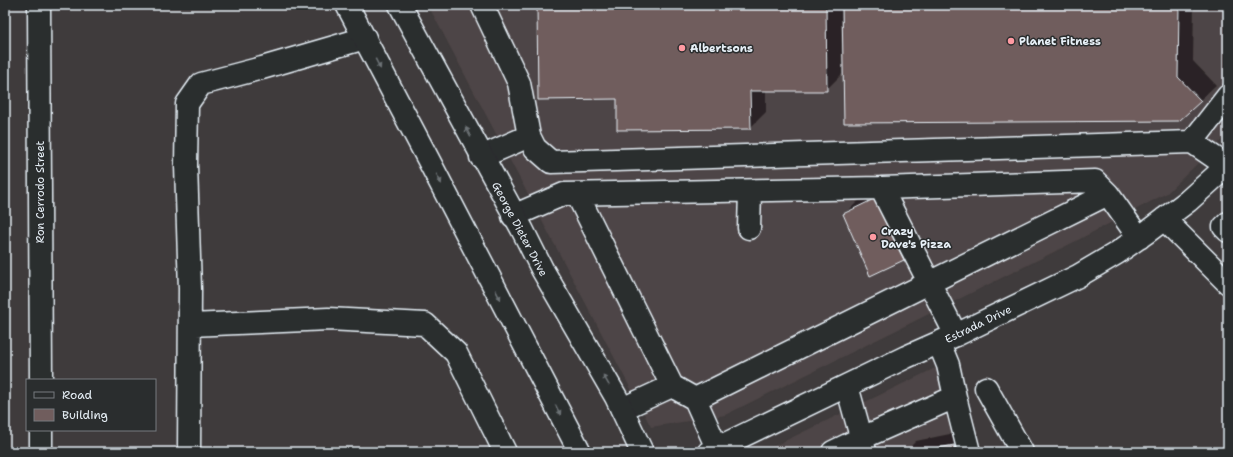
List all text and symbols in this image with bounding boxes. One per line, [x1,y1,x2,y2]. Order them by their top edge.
place label: Planet Fitness [1019,34,1101,49]
marker: Planet Fitness [1006,36,1016,46]
place label: Albertsons [690,41,753,56]
marker: Albertsons [677,43,687,53]
one-way arrow [375,58,381,70]
one-way arrow [465,126,471,137]
street label: Ron Cerrodo Street [33,140,48,243]
one-way arrow [435,174,442,185]
street label: George Dieter Drive [488,179,551,279]
place label: Crazy Dave's Pizza [881,224,952,252]
marker: Crazy Dave's Pizza [868,232,878,242]
one-way arrow [495,289,501,301]
street label: Estrada Drive [942,302,1014,347]
one-way arrow [602,374,609,386]
legend [26,379,156,431]
text: Road [62,387,93,403]
one-way arrow [555,404,561,416]
text: Building [62,407,108,423]

